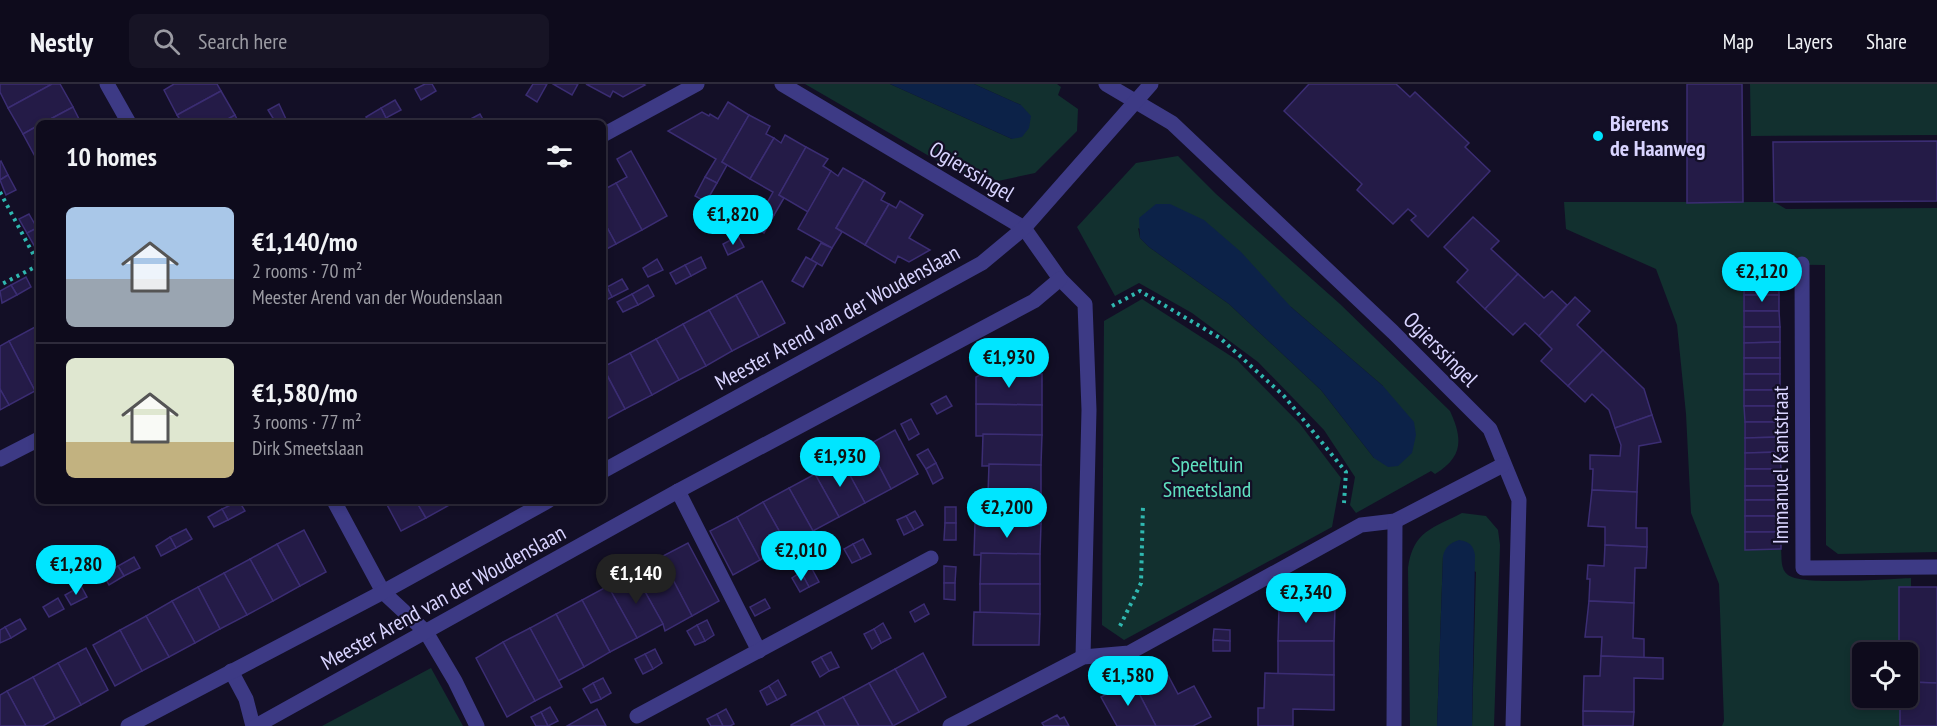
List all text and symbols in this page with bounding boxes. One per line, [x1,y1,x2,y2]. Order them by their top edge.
search box [129,14,549,68]
text: Nestly [30,23,93,60]
icon: search [150,25,183,58]
text: Search here [198,27,287,55]
text: Map [1723,28,1754,55]
text: Layers [1787,28,1833,55]
text: Share [1866,28,1907,55]
place label: Bierens de Haanweg [1610,109,1706,162]
marker: Bierens de Haanweg [1591,129,1605,143]
street label: Ogierssingel [924,135,1020,208]
text: 10 homes [66,140,157,173]
icon: filters [543,140,576,173]
pin: €1,820 [684,195,782,246]
text: €1,820 [707,201,759,227]
text: €1,140/mo [252,225,358,258]
icon: home [114,231,186,303]
street label: Meester Arend van der Woudenslaan [710,238,964,396]
pin: €2,120 [1713,252,1811,303]
text: 2 rooms · 70 m² [252,258,362,284]
text: €2,120 [1736,258,1788,284]
text: Meester Arend van der Woudenslaan [252,284,502,310]
street label: Ogierssingel [1398,306,1485,393]
pin: €1,930 [960,338,1058,389]
text: €1,930 [983,344,1035,370]
text: €1,580/mo [252,376,358,409]
icon: home [114,382,186,454]
street label: Immanuel Kantstraat [1766,386,1794,544]
text: 3 rooms · 77 m² [252,409,362,435]
text: Dirk Smeetslaan [252,435,363,461]
pin: €1,930 [791,437,889,488]
text: €1,930 [814,443,866,469]
park label: Speeltuin Smeetsland [1163,450,1251,503]
pin: €2,200 [958,488,1056,539]
text: €2,200 [981,494,1033,520]
street label: Meester Arend van der Woudenslaan [316,518,570,676]
pin: €2,010 [752,531,850,582]
text: €2,010 [775,537,827,563]
pin: €1,280 [27,545,125,596]
text: €1,280 [50,551,102,577]
pin: €1,140 [587,554,685,605]
text: €1,140 [610,560,662,586]
pin: €2,340 [1257,573,1355,624]
text: €2,340 [1280,579,1332,605]
map controls [1852,642,1918,708]
button: locate [1852,642,1918,708]
pin: €1,580 [1079,656,1177,707]
text: €1,580 [1102,662,1154,688]

